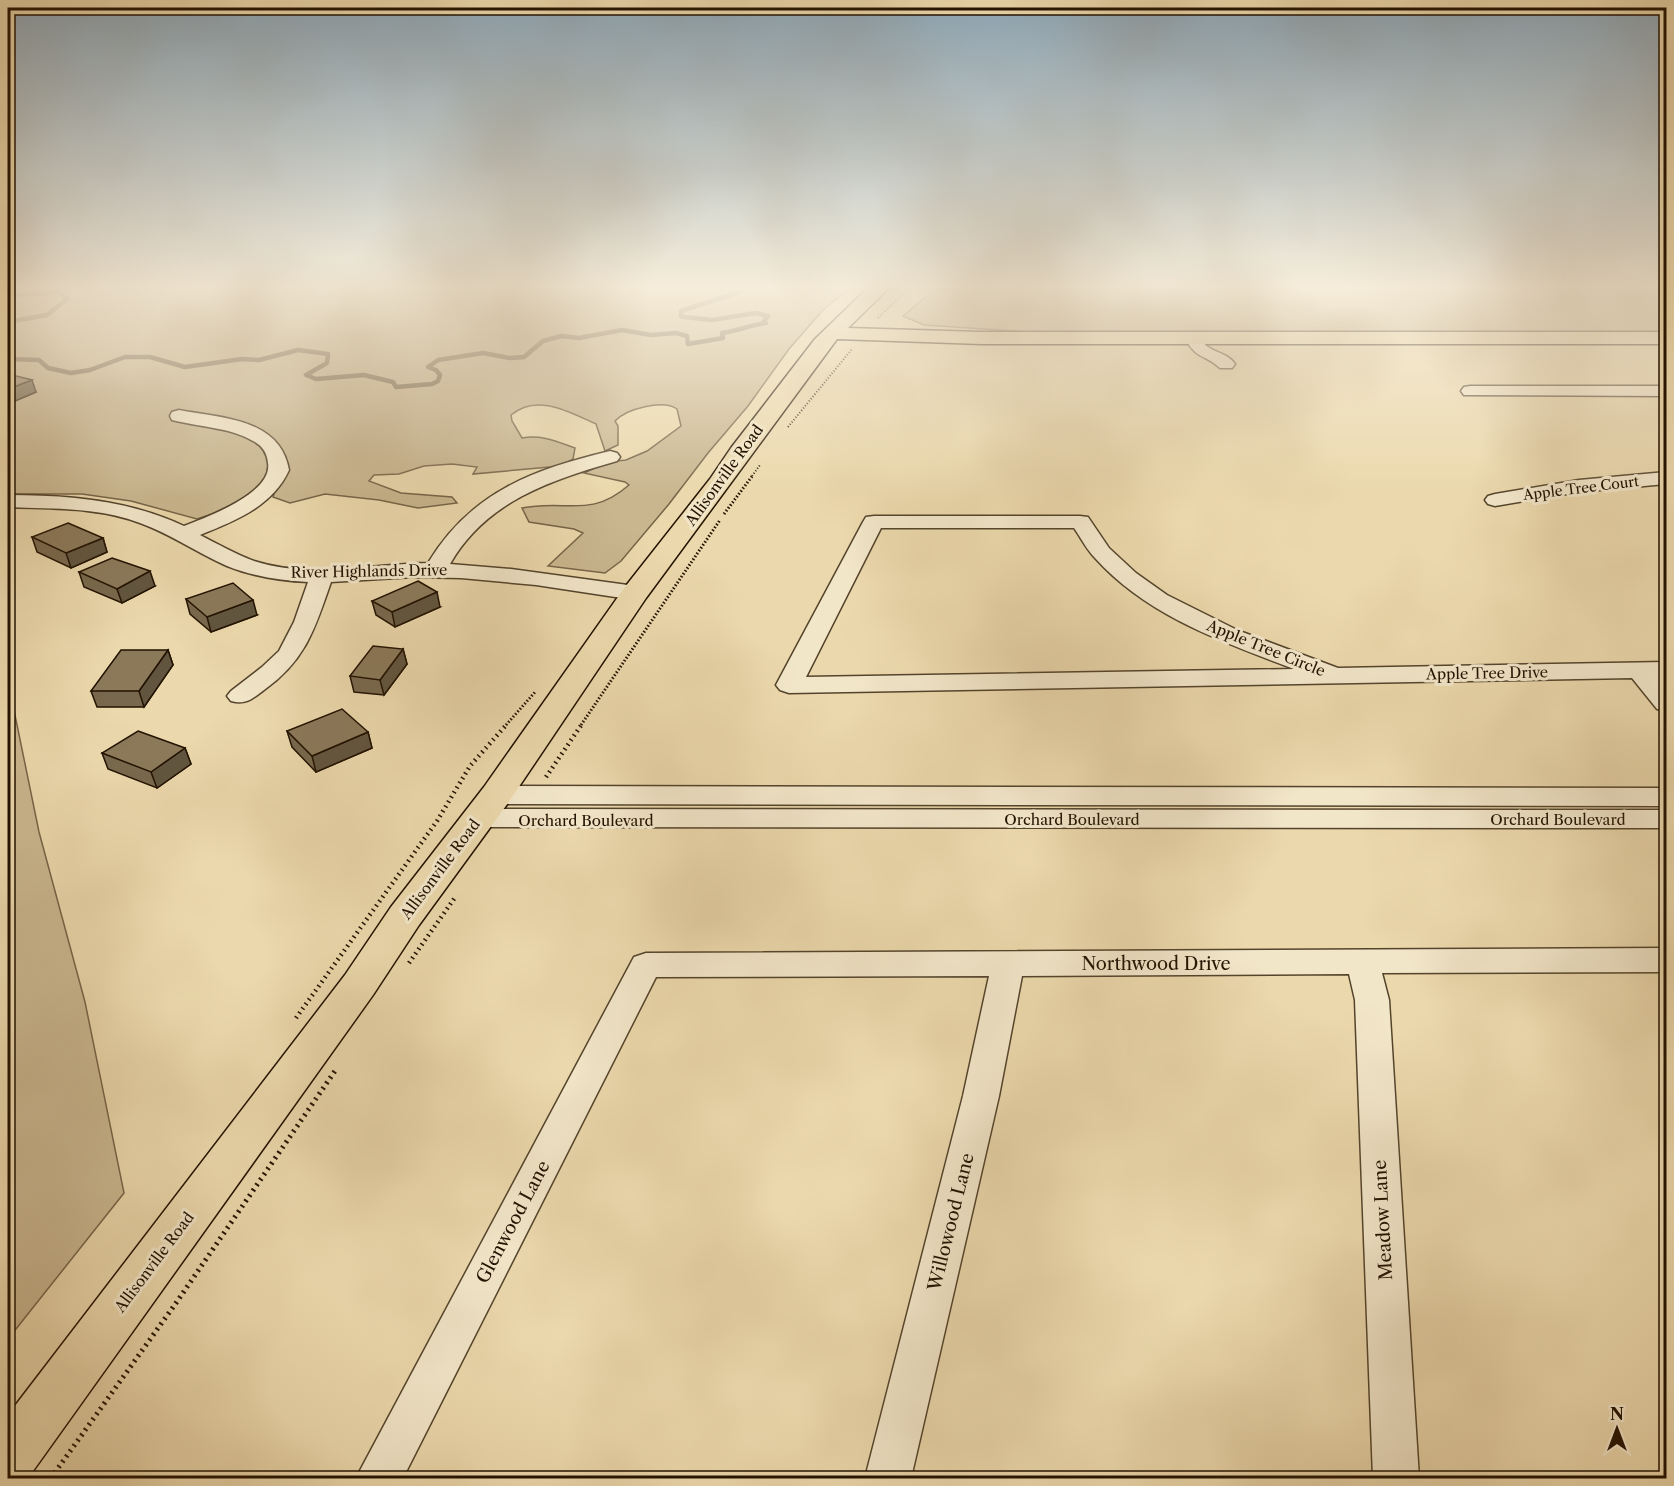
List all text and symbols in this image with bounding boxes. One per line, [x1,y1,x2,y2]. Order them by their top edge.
street label: Allisonville Road [680,421,767,530]
street label: Apple Tree Court [1521,472,1640,504]
street label: River Highlands Drive [291,560,447,582]
street label: Apple Tree Circle [1203,615,1328,680]
street label: Apple Tree Drive [1425,662,1548,684]
street label: Orchard Boulevard [1004,810,1140,829]
street label: Orchard Boulevard [1490,810,1626,829]
street label: Orchard Boulevard [518,811,654,830]
street label: Allisonville Road [396,815,484,924]
street label: Northwood Drive [1081,953,1231,975]
street label: Willowood Lane [923,1151,979,1294]
street label: Glenwood Lane [471,1157,555,1287]
street label: Meadow Lane [1369,1159,1397,1281]
street label: Allisonville Road [110,1208,198,1317]
north arrow [1587,1399,1647,1459]
text: N [1610,1404,1624,1424]

